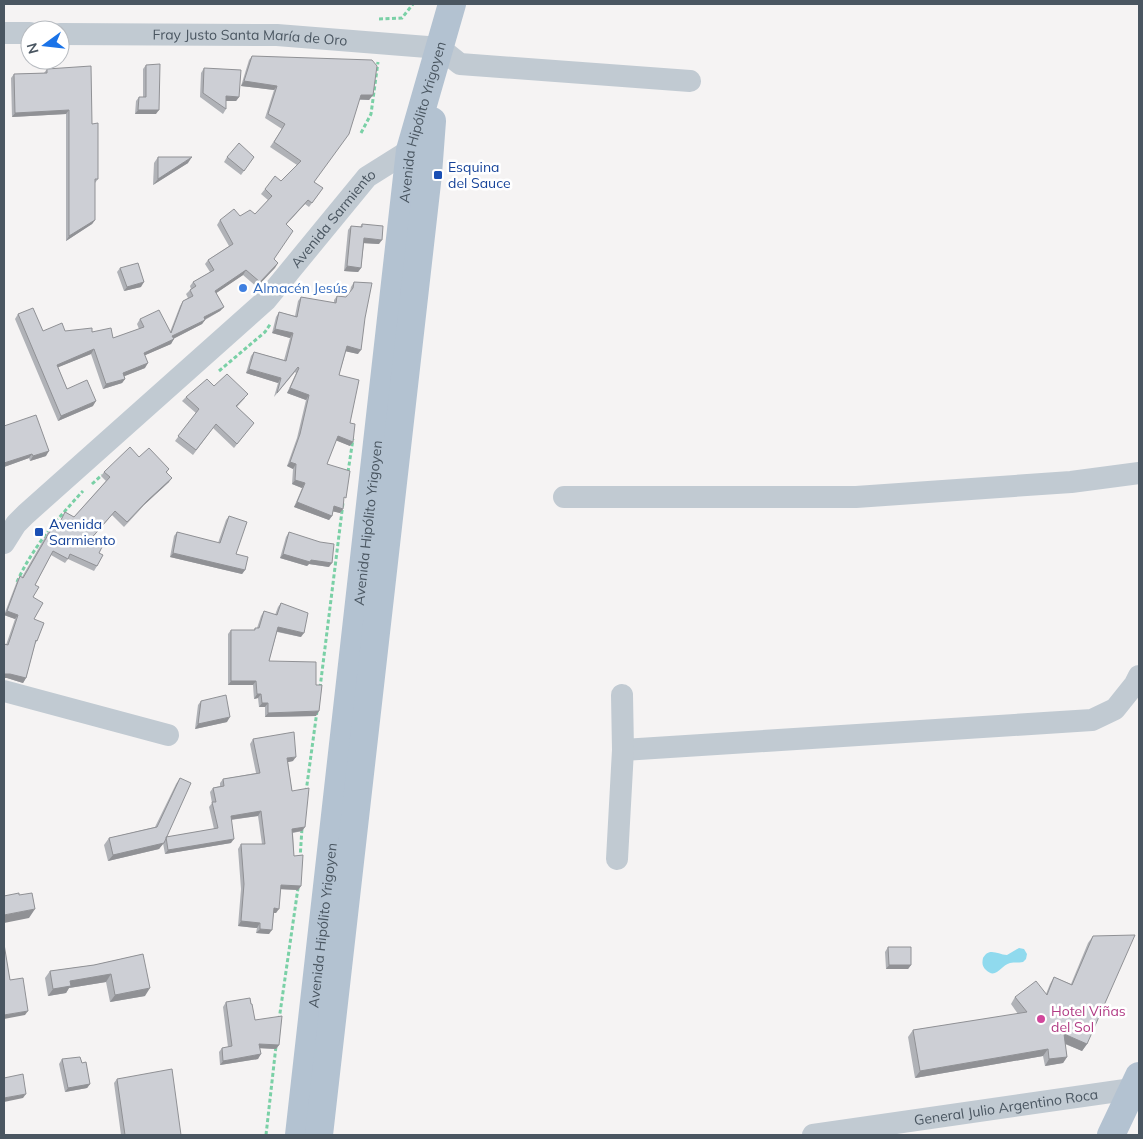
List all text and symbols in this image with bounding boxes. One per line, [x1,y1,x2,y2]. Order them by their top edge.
north arrow [20,20,70,70]
street label: Fray Justo Santa María de Oro [152,25,348,50]
street label: Avenida Hipólito Yrigoyen [395,39,450,204]
text: N [22,41,43,56]
place label: Esquina del Sauce [448,158,511,192]
street label: Avenida Sarmiento [287,165,379,272]
marker: Esquina del Sauce [432,169,444,181]
place label: Almacén Jesús [253,279,348,297]
marker: Almacén Jesús [237,282,249,294]
street label: Avenida Hipólito Yrigoyen [350,439,386,606]
place label: Avenida Sarmiento [49,515,115,549]
marker: Avenida Sarmiento [33,526,45,538]
street label: Avenida Hipólito Yrigoyen [304,842,341,1009]
place label: Hotel Viñas del Sol [1051,1002,1126,1036]
marker: Hotel Viñas del Sol [1035,1013,1047,1025]
street label: General Julio Argentino Roca [913,1085,1099,1129]

